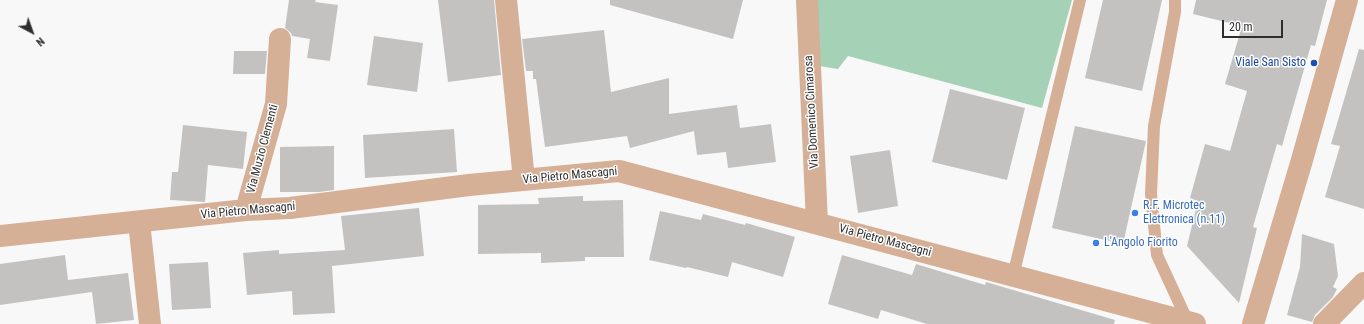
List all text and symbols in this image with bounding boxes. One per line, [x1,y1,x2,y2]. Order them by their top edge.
north arrow [12,12,52,52]
scale bar [1224,12,1285,38]
text: 20 m [1229,20,1253,34]
text: N [33,34,47,49]
street label: Via Domenico Cimarosa [802,55,822,169]
place label: Viale San Sisto [1235,56,1306,70]
marker: Viale San Sisto [1309,58,1319,68]
street label: Via Muzio Clementi [244,103,282,195]
street label: Via Pietro Mascagni [522,165,618,187]
place label: R.F. Microtec Elettronica (n.11) [1143,199,1225,227]
street label: Via Pietro Mascagni [200,200,296,222]
marker: R.F. Microtec Elettronica (n.11) [1130,208,1140,218]
street label: Via Pietro Mascagni [837,222,933,260]
place label: L'Angolo Fiorito [1104,236,1178,250]
marker: L'Angolo Fiorito [1091,238,1101,248]

